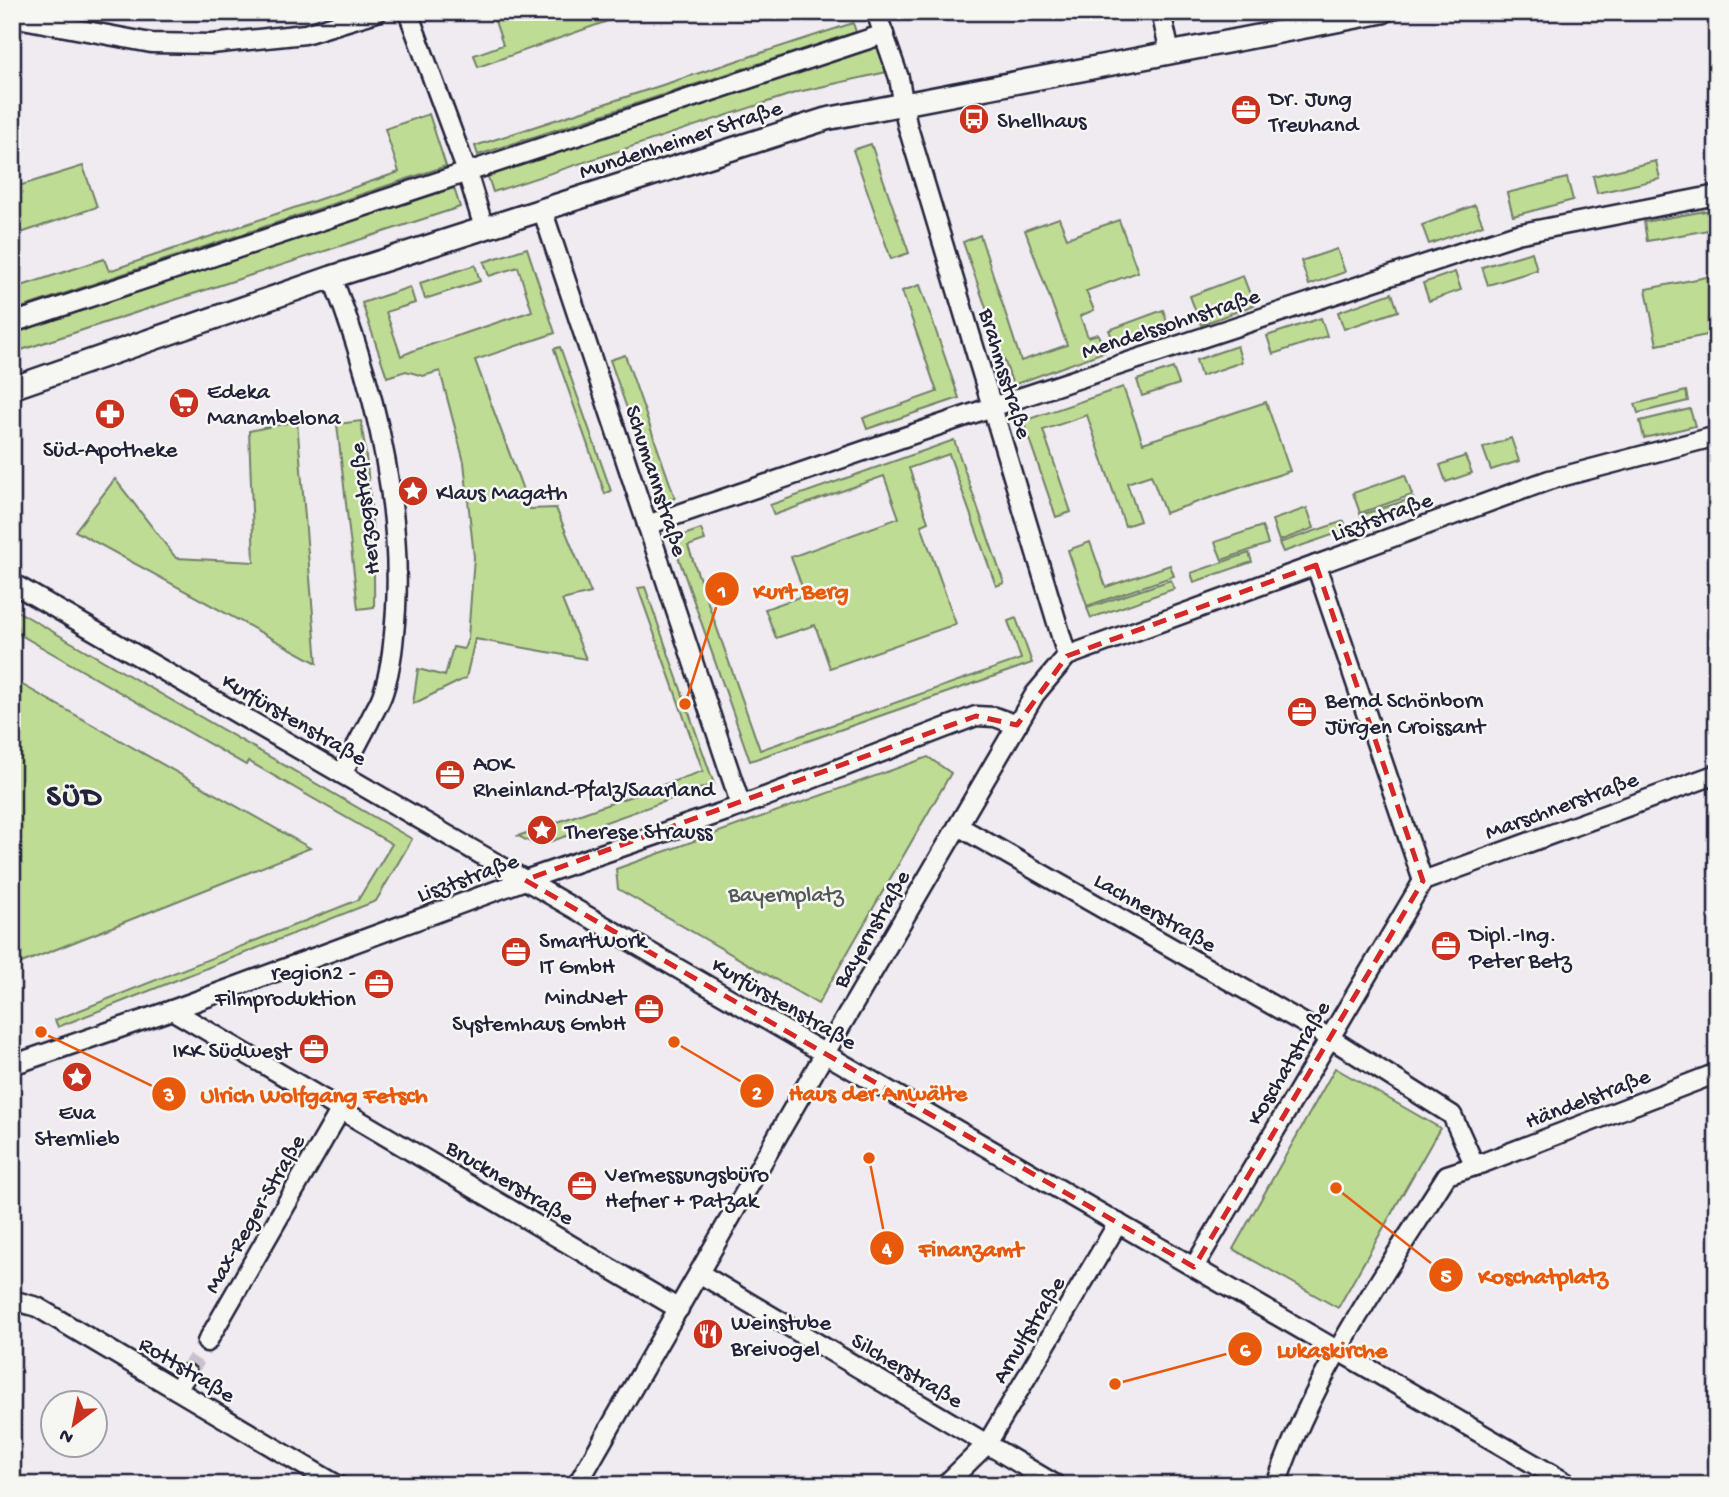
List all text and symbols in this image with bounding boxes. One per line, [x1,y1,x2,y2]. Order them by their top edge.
place label: Dr. Jung Treuhand [1267,87,1360,140]
office icon: Dr. Jung Treuhand [1229,93,1263,127]
street label: Mundenheimer Straße [576,95,787,187]
bus stop icon: Shellhaus [957,102,991,136]
place label: Shellhaus [997,109,1087,136]
street label: Mendelssohnstraße [1078,283,1265,367]
street label: Brahmsstraße [971,305,1037,443]
place label: Edeka Manambelona [207,380,342,433]
supermarket icon: Edeka Manambelona [167,386,201,420]
pharmacy icon: Süd-Apotheke [93,397,127,431]
street label: Schumannstraße [618,402,692,561]
place label: Süd-Apotheke [43,438,178,465]
street label: Herzogstraße [345,440,388,576]
place icon: Klaus Magath [396,474,430,508]
place label: Klaus Magath [436,481,568,508]
street label: Lisztstraße [1328,487,1438,549]
callout: Kurt Berg [705,567,863,612]
text: Kurt Berg [752,579,849,608]
text: 1 [717,581,726,606]
street label: Kurfürstenstraße [216,669,371,774]
place label: Bernd Schönborn Jürgen Croissant [1324,689,1487,742]
office icon: Bernd Schönborn Jürgen Croissant [1285,695,1319,729]
place label: AOK Rheinland-Pfalz/Saarland [473,752,716,805]
office icon: AOK Rheinland-Pfalz/Saarland [433,758,467,792]
street label: Marschnerstraße [1482,767,1644,848]
district label: SÜD [47,782,103,817]
place icon: Therese Strauss [525,813,559,847]
place label: Therese Strauss [563,820,713,847]
street label: Lisztstraße [414,848,524,910]
street label: Bayernstraße [828,865,918,994]
street label: Lachnerstraße [1088,868,1221,961]
park label: Bayernplatz [727,883,845,910]
place label: Dipl.-Ing. Peter Betz [1467,923,1572,976]
place label: SmartWork IT GmbH [539,929,649,982]
office icon: Dipl.-Ing. Peter Betz [1429,929,1463,963]
office icon: SmartWork IT GmbH [499,935,533,969]
street label: Kurfürstenstraße [706,953,861,1058]
place label: region2 - Filmproduktion [214,961,356,1014]
office icon: region2 - Filmproduktion [362,967,396,1001]
place label: MindNet Systemhaus GmbH [452,986,628,1039]
office icon: MindNet Systemhaus GmbH [632,992,666,1026]
street label: Koschatstraße [1242,996,1338,1131]
office icon: IKK Südwest [297,1032,331,1066]
place label: IKK Südwest [172,1039,293,1066]
place icon: Eva Sternlieb [60,1060,94,1094]
street label: Händelstraße [1522,1064,1656,1136]
callout: Haus der Anwälte [739,1069,981,1114]
callout: Ulrich Wolfgang Fetsch [151,1071,442,1116]
text: Haus der Anwälte [789,1081,969,1110]
text: Ulrich Wolfgang Fetsch [200,1083,428,1112]
text: 2 [752,1083,763,1108]
text: 3 [163,1085,175,1110]
place label: Eva Sternlieb [34,1101,120,1154]
street label: Max-Reger-Straße [200,1129,313,1299]
street label: Brucknerstraße [440,1135,579,1233]
place label: Vermessungsbüro Hefner + Patzak [604,1163,769,1216]
office icon: Vermessungsbüro Hefner + Patzak [565,1169,599,1203]
callout: Finanzamt [870,1225,1037,1270]
text: Finanzamt [918,1237,1025,1266]
text: 4 [881,1239,893,1264]
callout: Koschatplatz [1429,1252,1621,1297]
text: Koschatplatz [1477,1264,1609,1293]
text: 5 [1440,1266,1452,1291]
street label: Arnulfstraße [987,1271,1073,1389]
place label: Weinstube Breivogel [730,1311,832,1364]
restaurant icon: Weinstube Breivogel [691,1317,725,1351]
callout: Lukaskirche [1227,1326,1401,1371]
street label: Silcherstraße [845,1328,968,1416]
street label: Rottstraße [133,1332,240,1411]
text: Lukaskirche [1277,1338,1389,1367]
text: 6 [1240,1340,1252,1365]
north arrow [38,1388,108,1458]
text: N [55,1422,78,1448]

